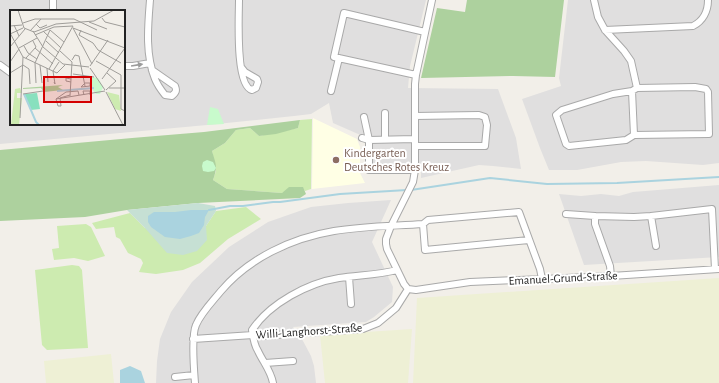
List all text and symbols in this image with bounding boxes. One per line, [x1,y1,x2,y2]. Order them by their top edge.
inset map [10,10,125,125]
one-way arrow [131,62,143,68]
place label: Kindergarten Deutsches Rotes Kreuz [344,147,449,173]
marker: Kindergarten Deutsches Rotes Kreuz [331,155,341,165]
street label: Emanuel-Grund-Straße [508,269,618,287]
street label: Willi-Langhorst-Straße [255,321,363,341]

